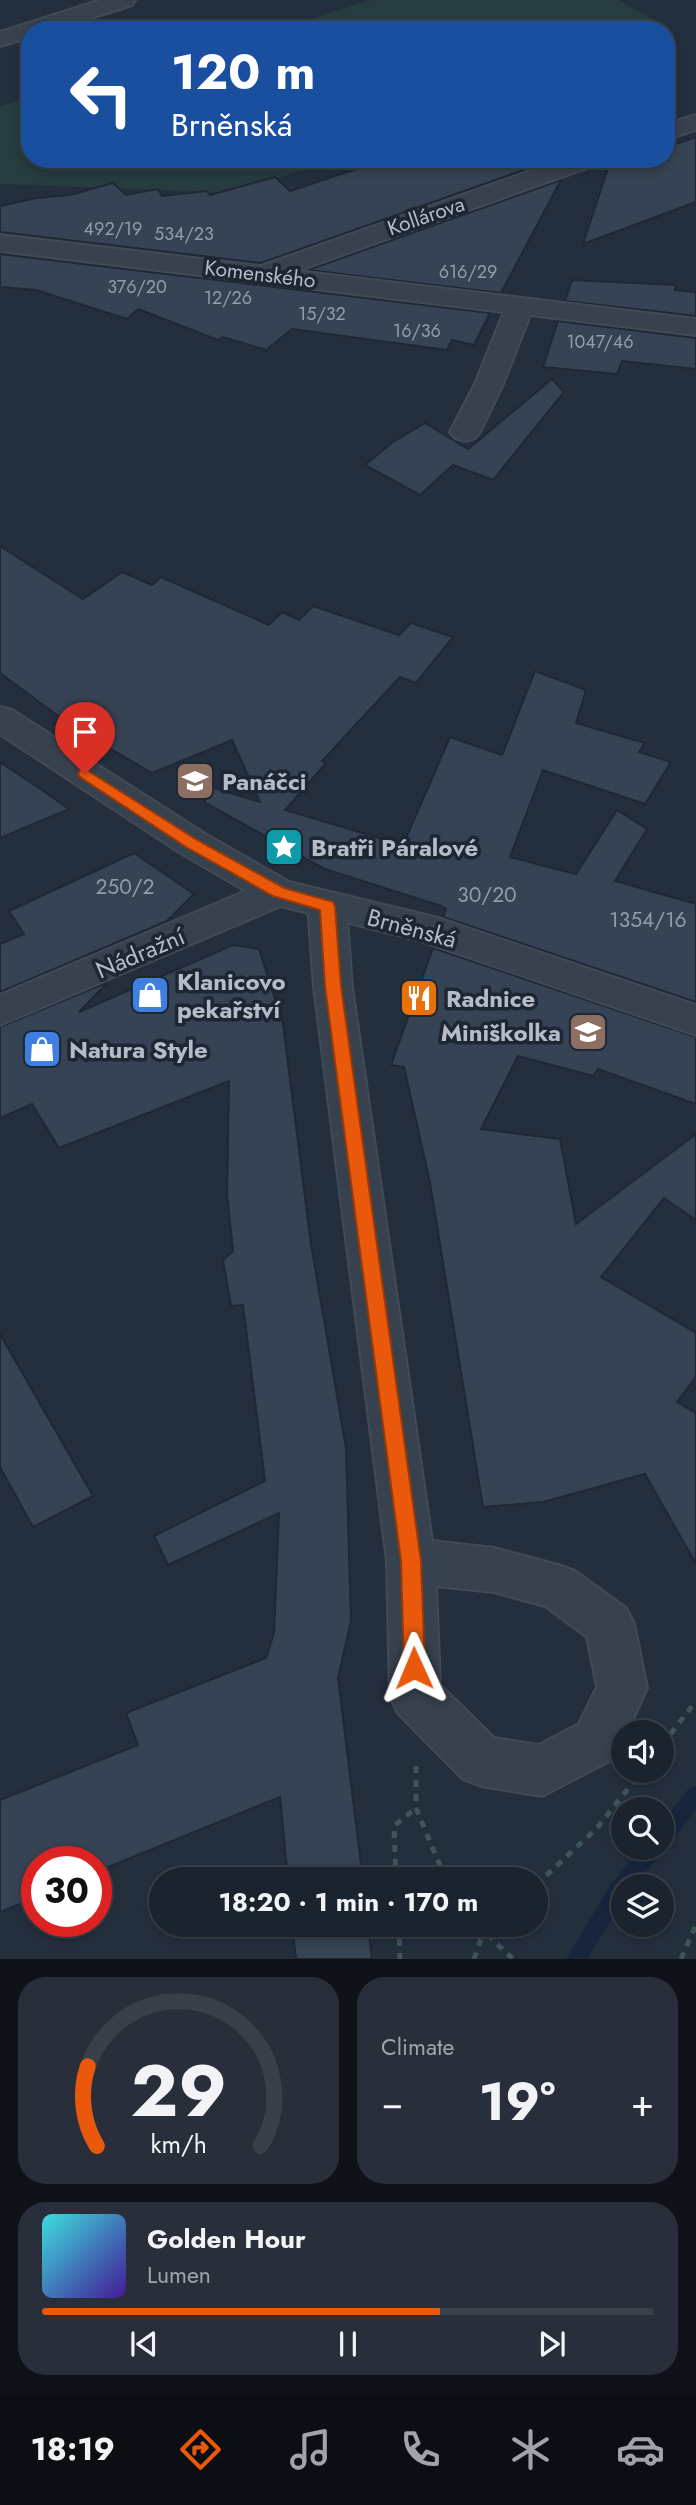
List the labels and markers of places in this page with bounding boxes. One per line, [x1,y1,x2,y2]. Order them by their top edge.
pin [55,702,115,774]
school or university icon: Panáčci [174,760,216,802]
place label: Panáčci [222,764,306,799]
place icon: Bratři Páralové [263,826,305,868]
place label: Bratři Páralové [311,830,478,865]
place label: Klanicovo pekařství [177,964,286,1027]
shop icon: Klanicovo pekařství [129,974,171,1016]
restaurant icon: Radnice [398,977,440,1019]
place label: Radnice [446,981,535,1016]
school or university icon: Miniškolka [567,1011,609,1053]
place label: Miniškolka [441,1015,561,1050]
shop icon: Natura Style [21,1028,63,1070]
place label: Natura Style [69,1032,208,1067]

